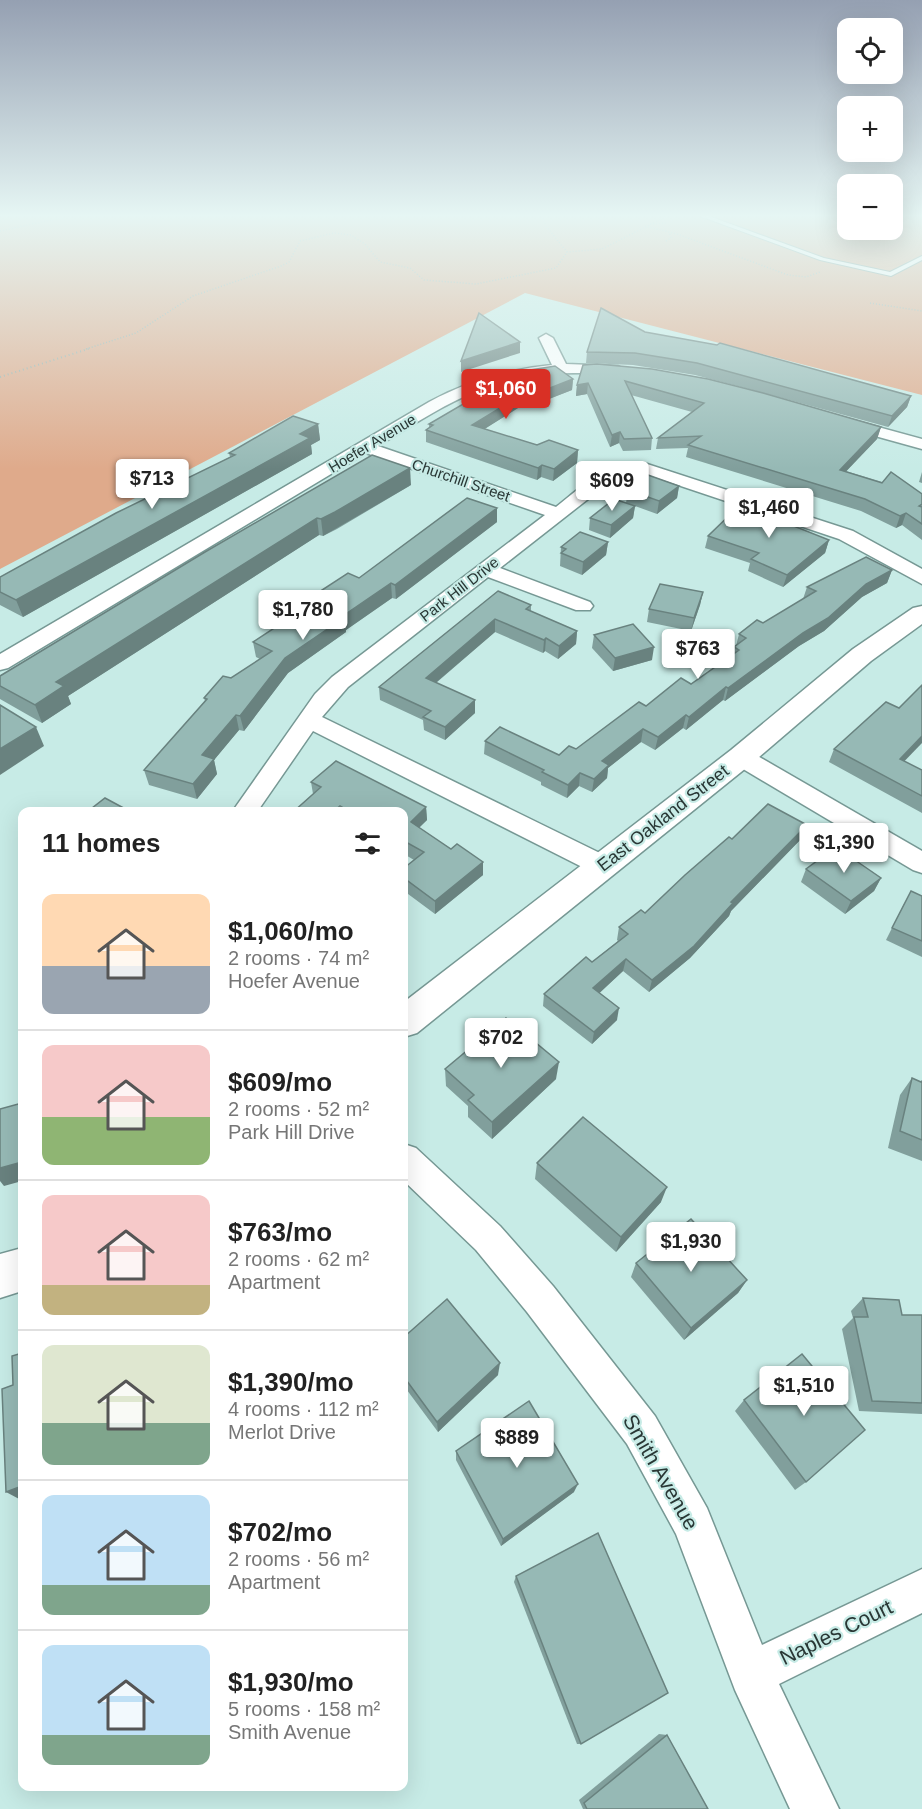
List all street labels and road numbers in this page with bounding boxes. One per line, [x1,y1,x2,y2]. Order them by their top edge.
street label: Hoefer Avenue [325,410,419,476]
street label: Churchill Street [410,455,513,505]
street label: Park Hill Drive [416,553,502,625]
street label: East Oakland Street [593,761,733,875]
street label: Smith Avenue [619,1410,703,1534]
street label: Naples Court [776,1595,896,1669]

